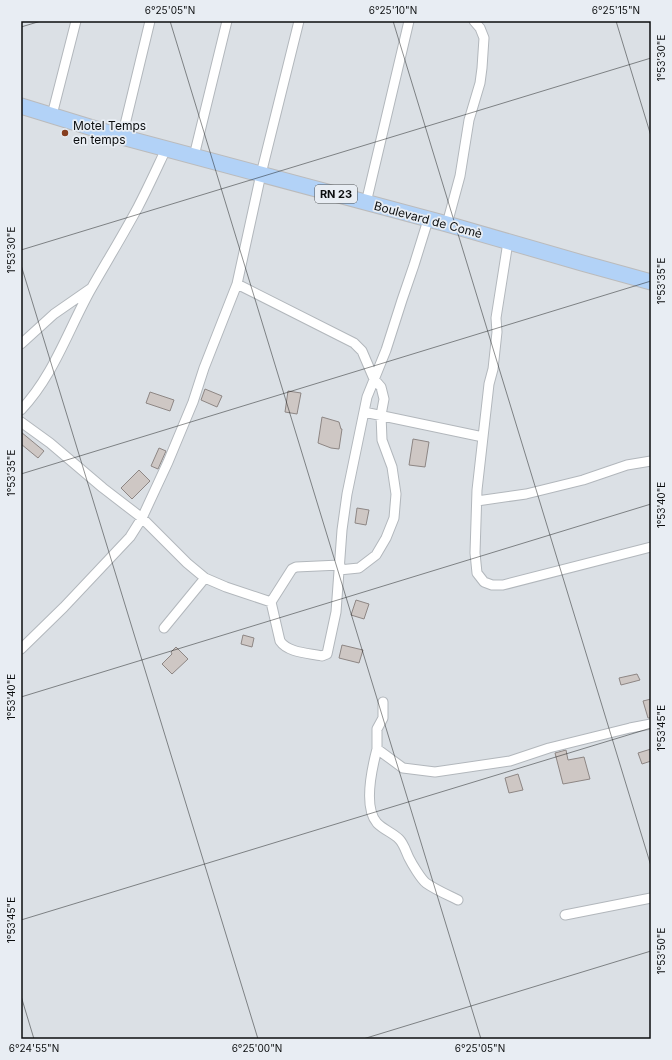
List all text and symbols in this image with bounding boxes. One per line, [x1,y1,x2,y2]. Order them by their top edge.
text: 6°25'05"N [145,4,195,16]
text: 6°25'10"N [369,4,417,16]
text: 6°25'15"N [592,4,640,16]
text: 1°53'30"E [655,34,667,82]
place label: Motel Temps en temps [73,118,146,147]
marker: Motel Temps en temps [60,128,70,138]
road number: RN 23 [315,185,357,203]
street label: Boulevard de Comè [372,198,484,241]
text: 1°53'30"E [5,226,17,274]
text: 1°53'35"E [655,258,667,304]
text: 1°53'35"E [5,450,17,496]
text: 1°53'40"E [655,482,667,528]
text: 1°53'40"E [5,674,17,720]
text: 1°53'45"E [655,705,667,751]
text: 1°53'45"E [5,897,17,943]
text: 1°53'50"E [655,928,667,974]
text: 6°24'55"N [9,1042,59,1054]
text: 6°25'00"N [232,1042,282,1054]
text: 6°25'05"N [455,1042,505,1054]

